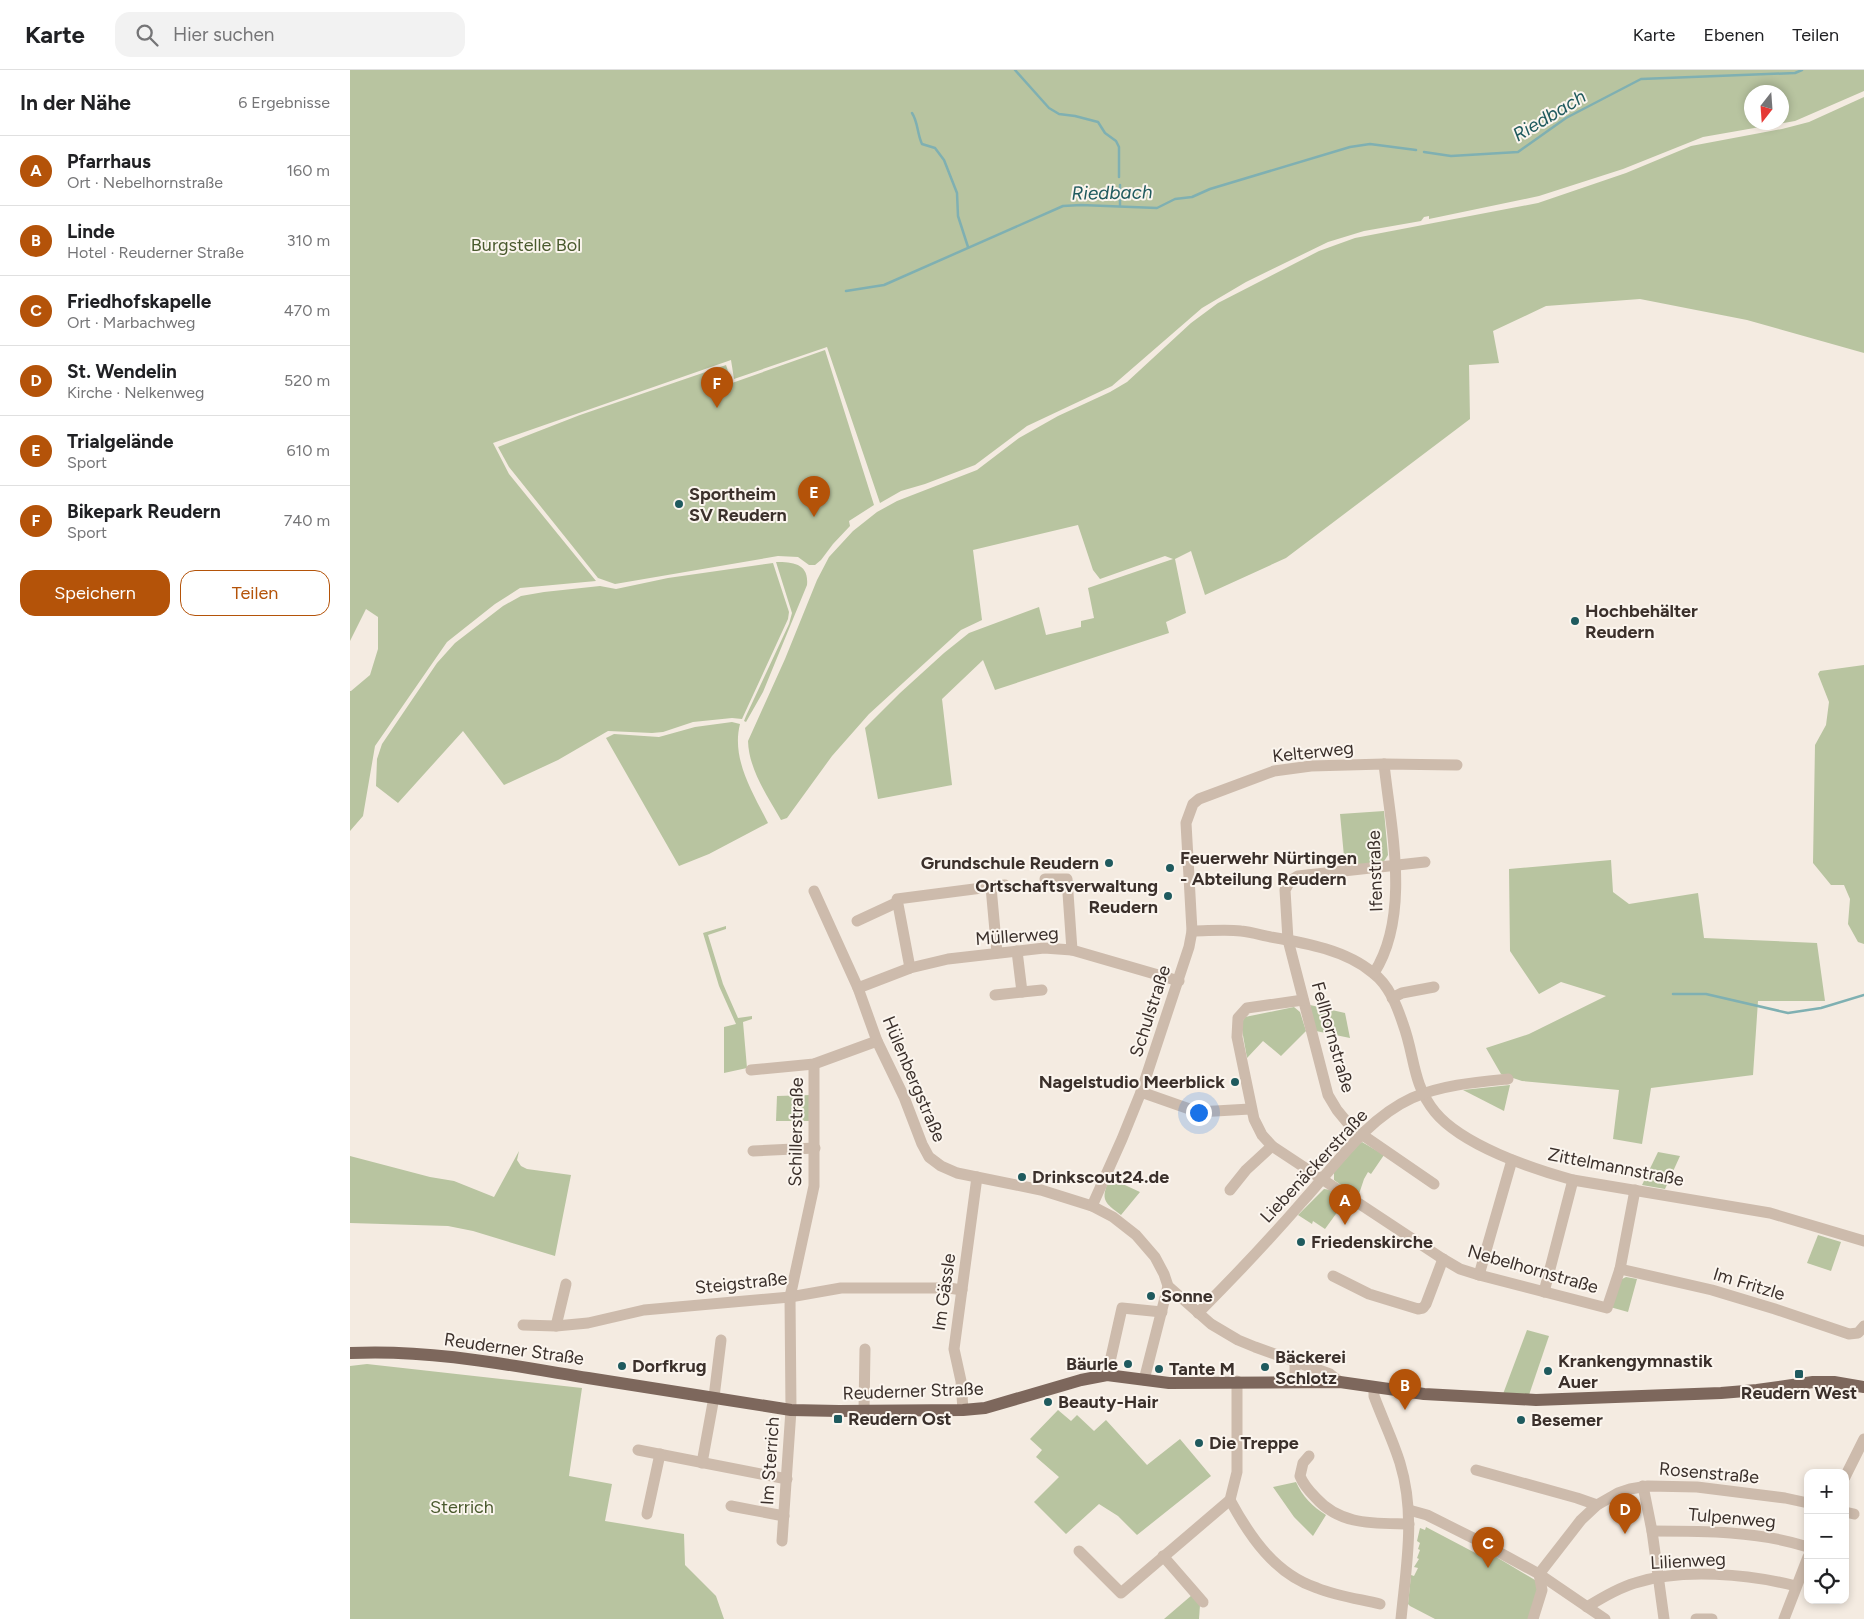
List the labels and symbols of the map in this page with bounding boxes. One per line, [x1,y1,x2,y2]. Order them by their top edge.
water label: Riedbach [1509,84,1590,146]
north arrow [1744,85,1789,130]
water label: Riedbach [1071,180,1153,205]
park label: Burgstelle Bol [471,234,581,256]
pin: F [701,367,733,408]
pin: E [798,476,830,517]
place label: Sportheim SV Reudern [689,483,787,526]
marker: Sportheim SV Reudern [673,498,685,510]
place label: Hochbehälter Reudern [1585,600,1698,643]
marker: Hochbehälter Reudern [1569,615,1581,627]
street label: Kelterweg [1271,737,1355,767]
street label: Ifenstraße [1363,830,1387,912]
place label: Feuerwehr Nürtingen - Abteilung Reudern [1180,847,1357,890]
place label: Grundschule Reudern [921,852,1099,874]
marker: Grundschule Reudern [1103,857,1115,869]
marker: Feuerwehr Nürtingen - Abteilung Reudern [1164,862,1176,874]
place label: Ortschaftsverwaltung Reudern [975,875,1158,918]
marker: Ortschaftsverwaltung Reudern [1162,890,1174,902]
street label: Müllerweg [975,922,1059,950]
street label: Schulstraße [1125,962,1175,1060]
street label: Fellhornstraße [1307,979,1359,1095]
street label: Hülenbergstraße [878,1013,951,1146]
place label: Nagelstudio Meerblick [1039,1071,1225,1093]
marker: Nagelstudio Meerblick [1229,1076,1241,1088]
street label: Schillerstraße [784,1077,808,1187]
your location [1186,1100,1212,1126]
street label: Liebenäckerstraße [1256,1104,1372,1227]
street label: Zittelmannstraße [1546,1143,1686,1191]
place label: Drinkscout24.de [1032,1166,1169,1188]
marker: Drinkscout24.de [1016,1171,1028,1183]
pin: A [1329,1184,1361,1225]
place label: Friedenskirche [1311,1231,1433,1253]
marker: Friedenskirche [1295,1236,1307,1248]
street label: Nebelhornstraße [1465,1240,1601,1298]
street label: Im Gässle [928,1252,960,1332]
street label: Im Fritzle [1710,1263,1788,1305]
street label: Steigstraße [694,1267,788,1299]
place label: Sonne [1161,1285,1213,1307]
marker: Sonne [1145,1290,1157,1302]
street label: Reuderner Straße [443,1328,586,1370]
place label: Bäckerei Schlotz [1275,1346,1346,1389]
place label: Krankengymnastik Auer [1558,1350,1713,1393]
place label: Bäurle [1066,1353,1118,1375]
place label: Dorfkrug [632,1355,707,1377]
marker: Bäurle [1122,1358,1134,1370]
place label: Tante M [1169,1358,1235,1380]
marker: Dorfkrug [616,1360,628,1372]
marker: Bäckerei Schlotz [1259,1361,1271,1373]
marker: Tante M [1153,1363,1165,1375]
marker: Krankengymnastik Auer [1542,1365,1554,1377]
marker: Reudern West [1793,1368,1805,1380]
pin: B [1389,1369,1421,1410]
street label: Reuderner Straße [842,1378,984,1404]
place label: Reudern West [1741,1382,1857,1404]
place label: Beauty-Hair [1058,1391,1159,1413]
marker: Beauty-Hair [1042,1396,1054,1408]
place label: Reudern Ost [848,1408,952,1430]
place label: Besemer [1531,1409,1603,1431]
marker: Reudern Ost [832,1413,844,1425]
marker: Besemer [1515,1414,1527,1426]
street label: Im Sterrich [756,1416,784,1506]
place label: Die Treppe [1209,1432,1299,1454]
marker: Die Treppe [1193,1437,1205,1449]
street label: Rosenstraße [1658,1458,1760,1488]
pin: D [1609,1493,1641,1534]
park label: Sterrich [430,1496,494,1518]
street label: Tulpenweg [1687,1503,1777,1533]
pin: C [1472,1527,1504,1568]
street label: Lilienweg [1650,1548,1726,1574]

